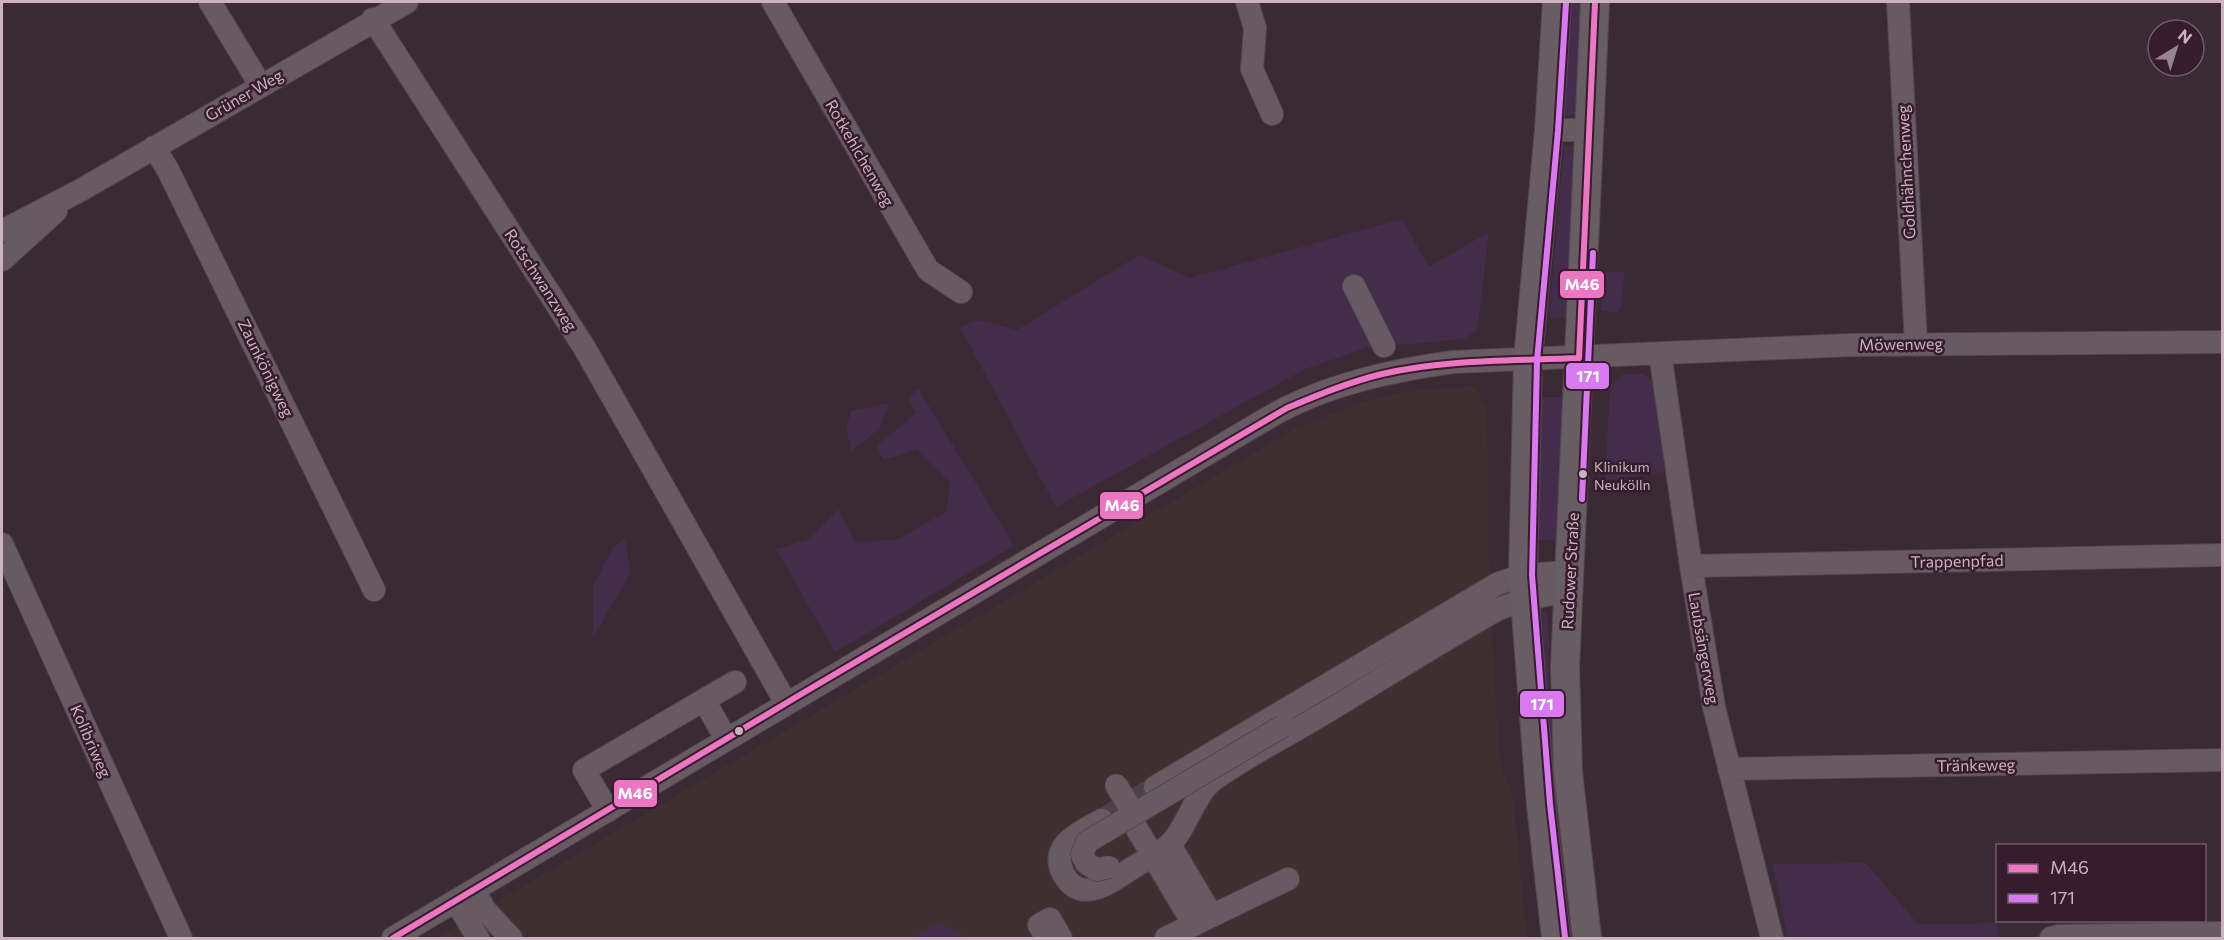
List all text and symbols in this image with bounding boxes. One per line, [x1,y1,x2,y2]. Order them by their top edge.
north arrow [2146,18,2206,78]
text: N [2175,25,2196,47]
street label: Grüner Weg [202,65,286,124]
street label: Rotkehlchenweg [822,96,899,210]
street label: Goldhähnchenweg [1892,104,1919,240]
street label: Rotschwanzweg [501,225,582,335]
line badge: M46 [1559,270,1605,299]
text: M46 [1564,274,1600,293]
street label: Zaunkönigweg [235,316,299,420]
street label: Möwenweg [1859,333,1944,354]
line badge: 171 [1565,362,1610,390]
text: 171 [1576,366,1600,385]
place label: Klinikum Neukölln [1594,458,1651,493]
marker: Klinikum Neukölln [1577,468,1589,480]
line badge: M46 [1099,491,1144,520]
text: M46 [1104,495,1140,514]
street label: Rudower Straße [1557,512,1582,630]
street label: Trappenpfad [1910,550,2004,571]
street label: Laubsängerweg [1685,590,1724,706]
line badge: 171 [1519,690,1565,718]
text: 171 [1530,694,1554,713]
street label: Kolibriweg [67,702,116,780]
unlabelled marker [733,725,745,737]
street label: Tränkeweg [1936,754,2016,775]
line badge: M46 [613,779,658,808]
text: M46 [617,783,653,802]
legend [1996,844,2206,922]
text: M46 [2050,856,2089,878]
text: 171 [2050,886,2075,908]

